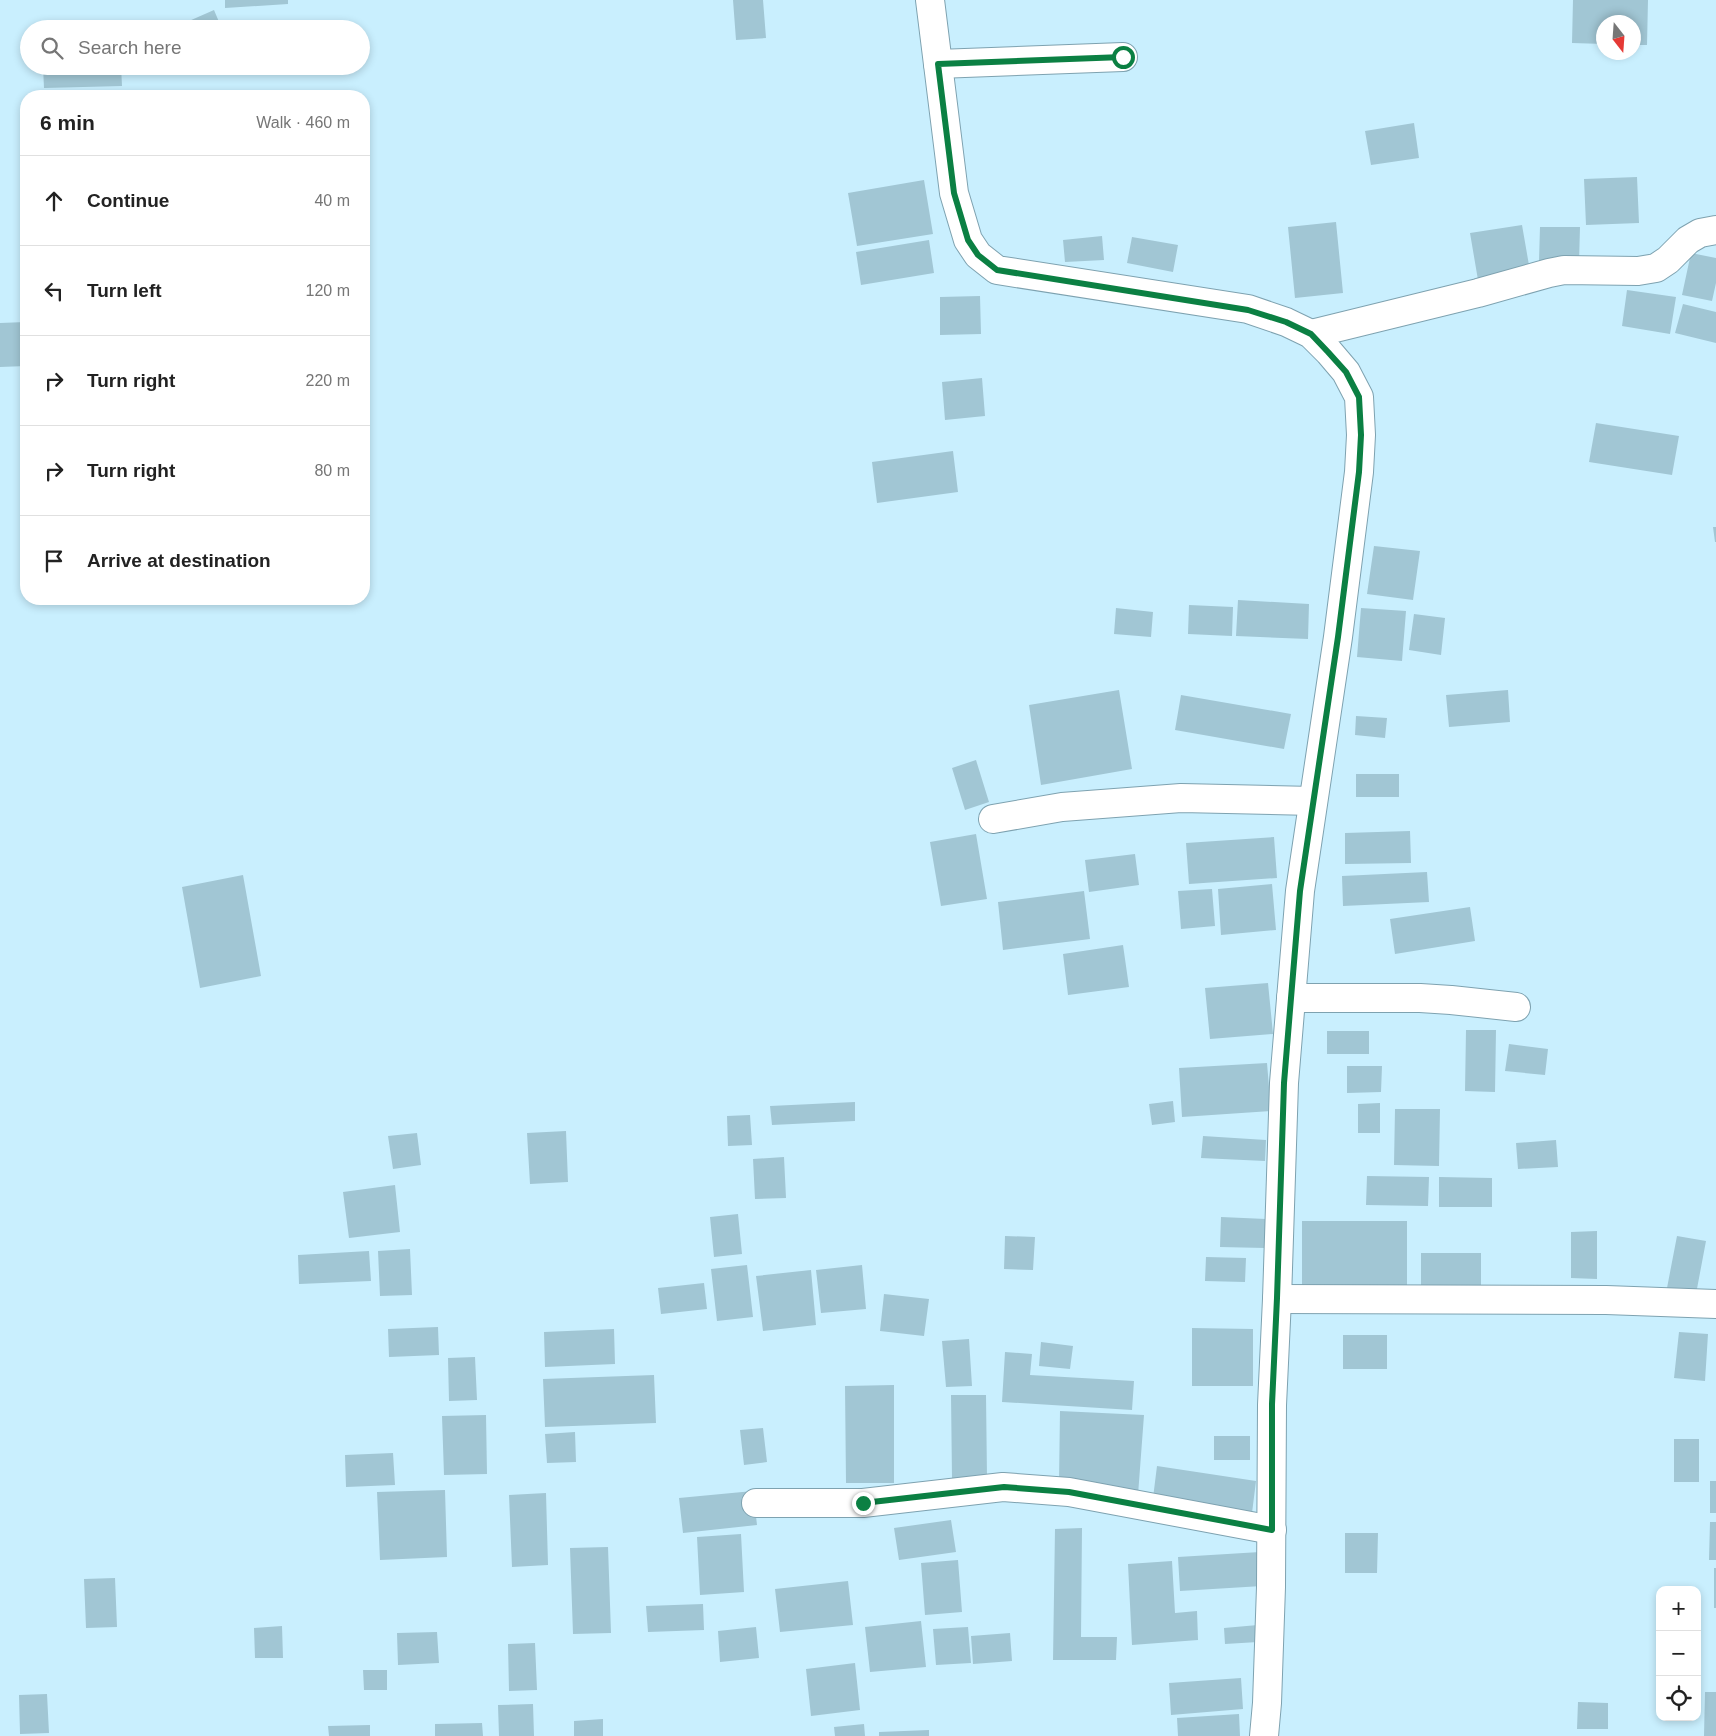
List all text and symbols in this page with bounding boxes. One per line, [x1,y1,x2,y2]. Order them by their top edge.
north arrow [1596,15,1641,60]
search box [20,20,370,75]
icon: search [38,34,66,62]
text: Search here [78,37,182,58]
route start [1112,46,1135,69]
text: 6 min [40,111,95,134]
text: Walk · 460 m [256,114,350,131]
icon: ahead [40,187,68,215]
text: Continue [87,190,169,211]
text: 40 m [314,192,350,209]
icon: left [40,277,68,305]
text: Turn left [87,280,162,301]
text: 120 m [306,282,350,299]
icon: right [40,367,68,395]
text: Turn right [87,370,175,391]
text: 220 m [306,372,350,389]
icon: right [40,457,68,485]
text: Turn right [87,460,175,481]
text: 80 m [314,462,350,479]
icon: arrive [40,547,68,575]
text: Arrive at destination [87,550,271,571]
route end [852,1492,875,1515]
map controls [1656,1586,1701,1721]
button: + [1656,1586,1701,1631]
button: − [1656,1631,1701,1676]
button: locate [1656,1676,1701,1721]

